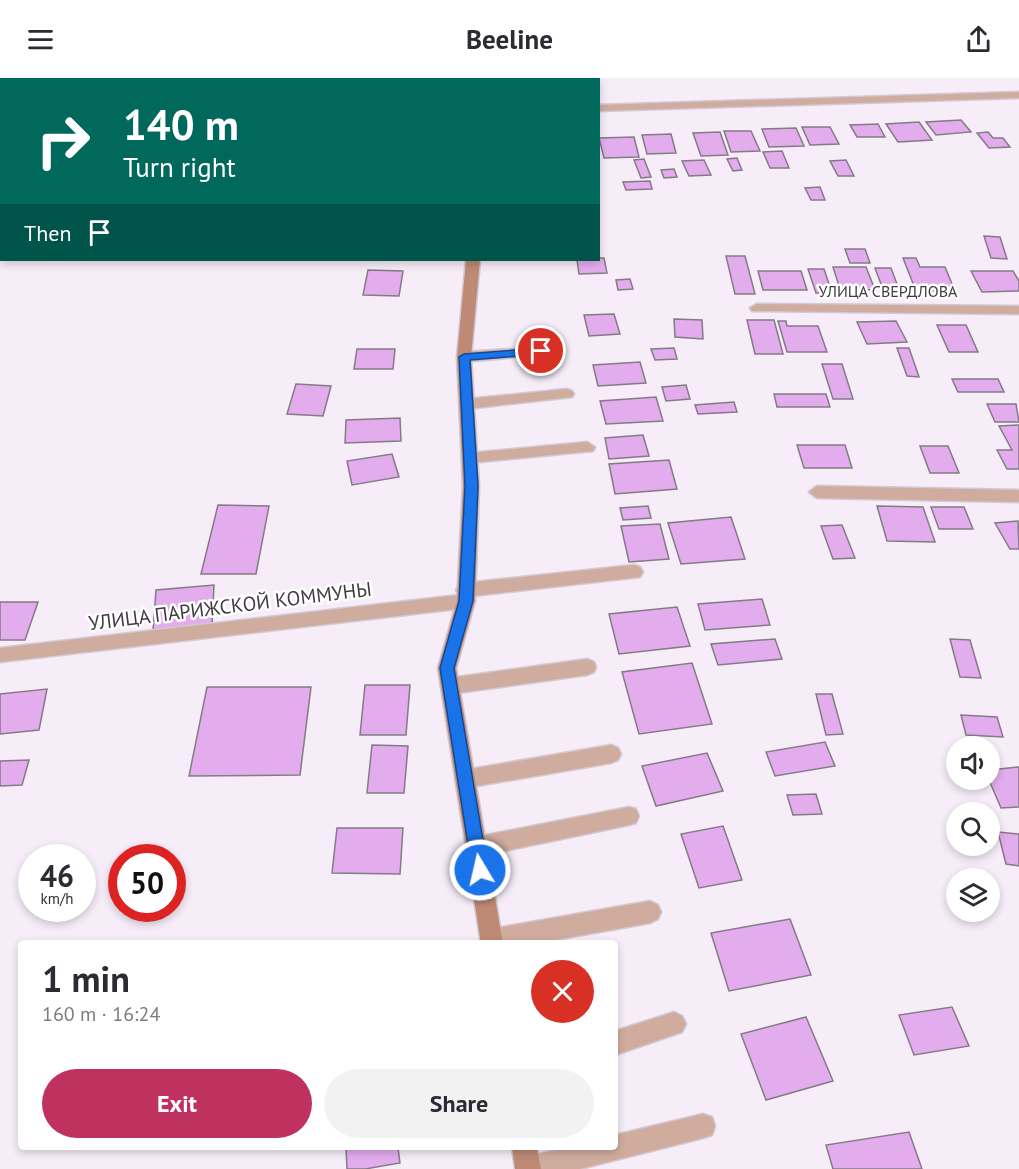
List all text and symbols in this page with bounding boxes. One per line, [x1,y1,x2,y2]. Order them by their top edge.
text: Beeline [466,22,553,56]
icon: menu [24,23,57,56]
icon: share [962,23,995,56]
text: 140 m [123,97,239,152]
icon: right [24,102,102,180]
text: Turn right [123,150,236,184]
icon: arrive [83,216,116,249]
text: Then [24,219,71,247]
street label: УЛИЦА СВЕРДЛОВА [819,281,958,301]
pin [515,325,566,376]
icon: arrive [524,334,557,367]
street label: УЛИЦА ПАРИЖСКОЙ КОММУНЫ [87,576,373,636]
map controls [946,736,1000,922]
button: sound [946,736,1000,790]
button: search [946,802,1000,856]
position arrow [448,838,512,902]
speed limit sign: 50 [108,844,186,922]
text: 46 [40,856,74,895]
button: layers [946,868,1000,922]
text: km/h [41,889,73,908]
text: 1 min [42,955,130,1002]
button: close [531,960,594,1023]
text: 160 m · 16:24 [42,1001,160,1027]
button: Exit [42,1069,312,1138]
button: Share [324,1069,594,1138]

